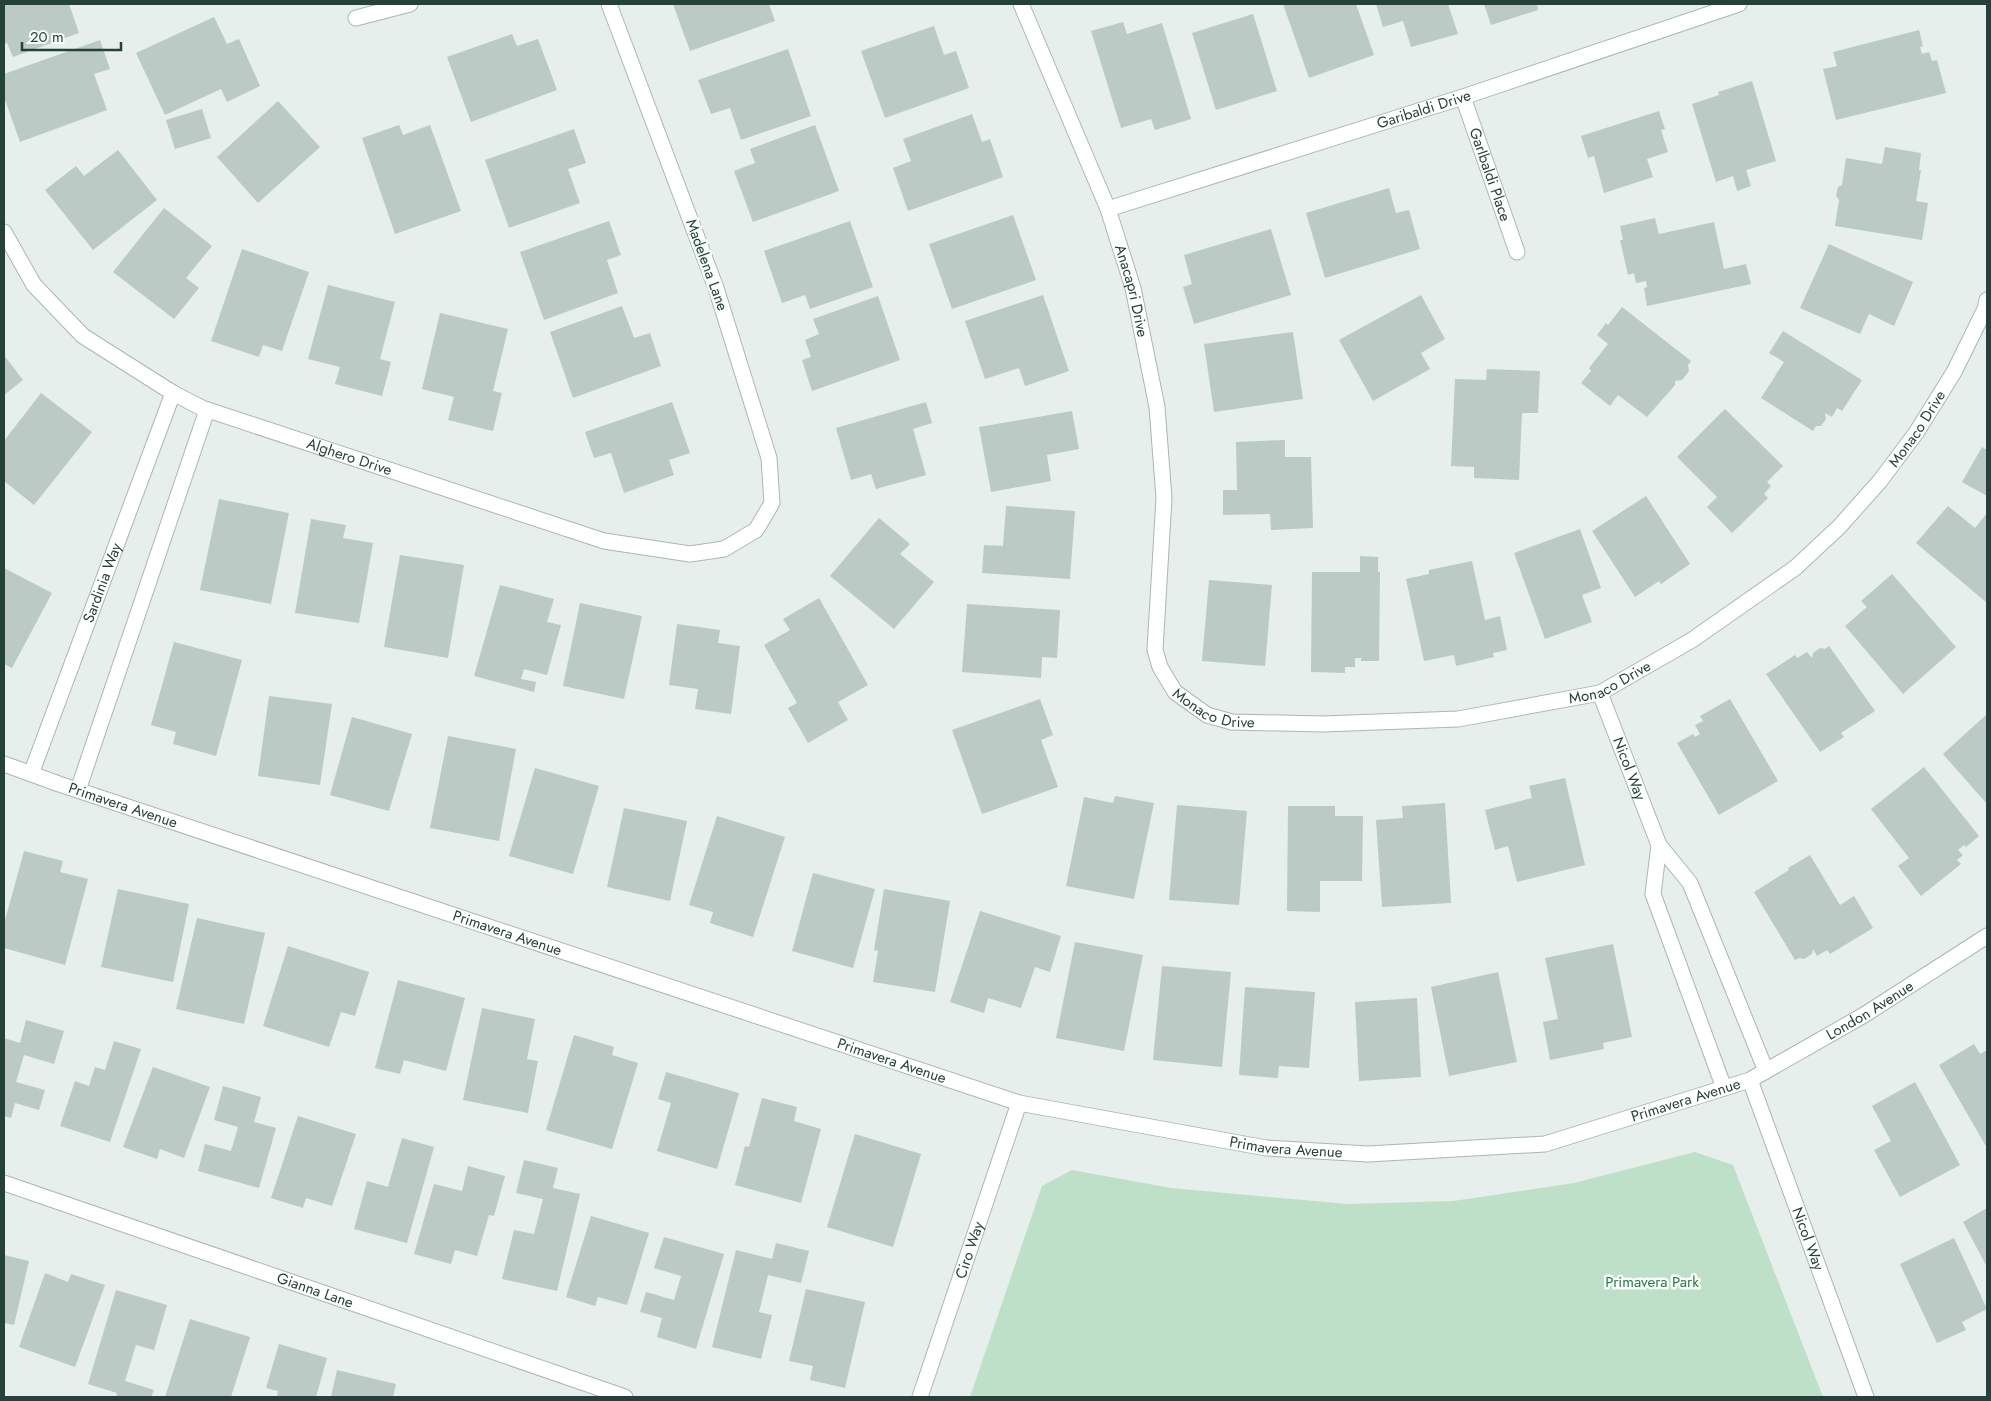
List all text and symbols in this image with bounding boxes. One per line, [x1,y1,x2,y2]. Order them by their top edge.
scale bar [22,20,121,52]
text: 20 m [30,26,64,48]
street label: Garibaldi Drive [1374,84,1474,135]
street label: GarIbaldi Place [1464,125,1517,224]
street label: Madelena Lane [680,216,734,314]
street label: Anacapri Drive [1109,242,1154,339]
street label: Monaco Drive [1883,386,1951,472]
street label: Alghero Drive [304,432,395,481]
street label: Sardinia Way [77,539,127,626]
street label: Monaco Drive [1567,655,1655,710]
street label: Monaco Drive [1168,683,1255,734]
street label: Nicol Way [1607,734,1652,804]
street label: Primavera Avenue [66,777,181,834]
street label: Primavera Avenue [450,905,565,961]
street label: London Avenue [1822,975,1918,1045]
street label: Primavera Avenue [834,1032,949,1089]
street label: Primavera Avenue [1628,1073,1743,1128]
street label: Primavera Avenue [1228,1131,1343,1163]
street label: Nicol Way [1786,1204,1830,1274]
street label: Ciro Way [950,1218,989,1282]
street label: Gianna Lane [274,1267,357,1314]
park label: Primavera Park [1605,1271,1699,1293]

